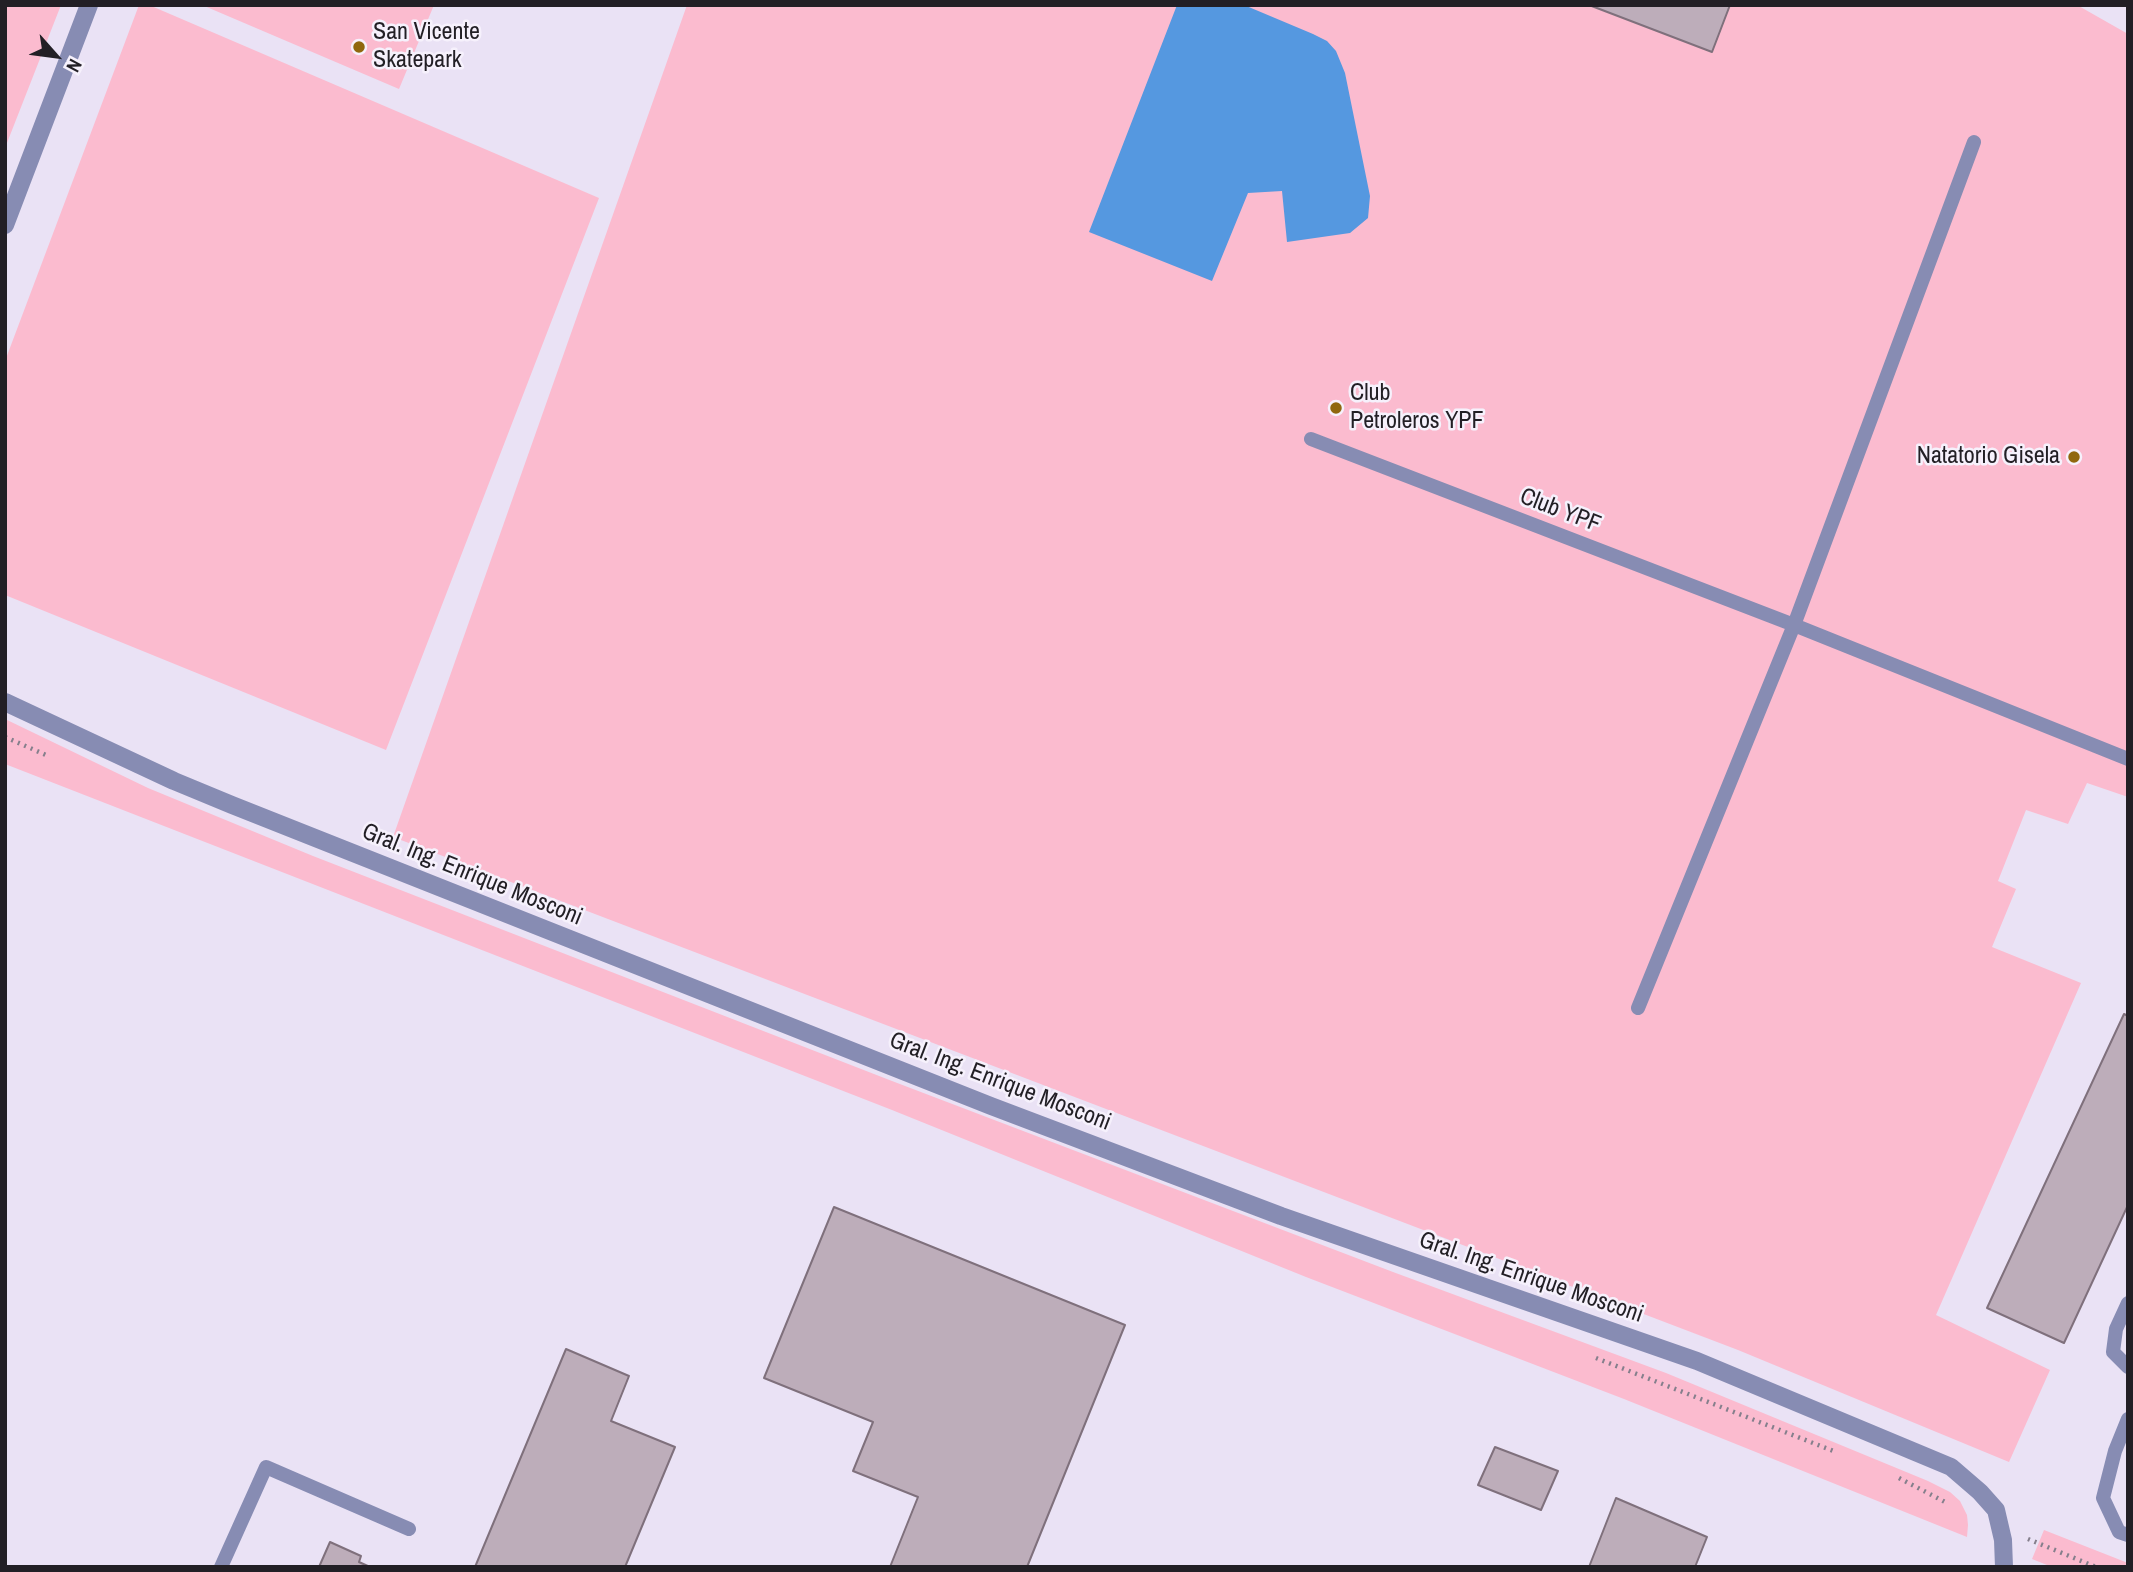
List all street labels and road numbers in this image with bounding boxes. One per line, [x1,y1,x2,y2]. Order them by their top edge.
street label: Club YPF [1516,482,1604,540]
street label: Gral. Ing. Enrique Mosconi [358,818,586,932]
street label: Gral. Ing. Enrique Mosconi [885,1026,1115,1138]
street label: Gral. Ing. Enrique Mosconi [1415,1226,1647,1330]

